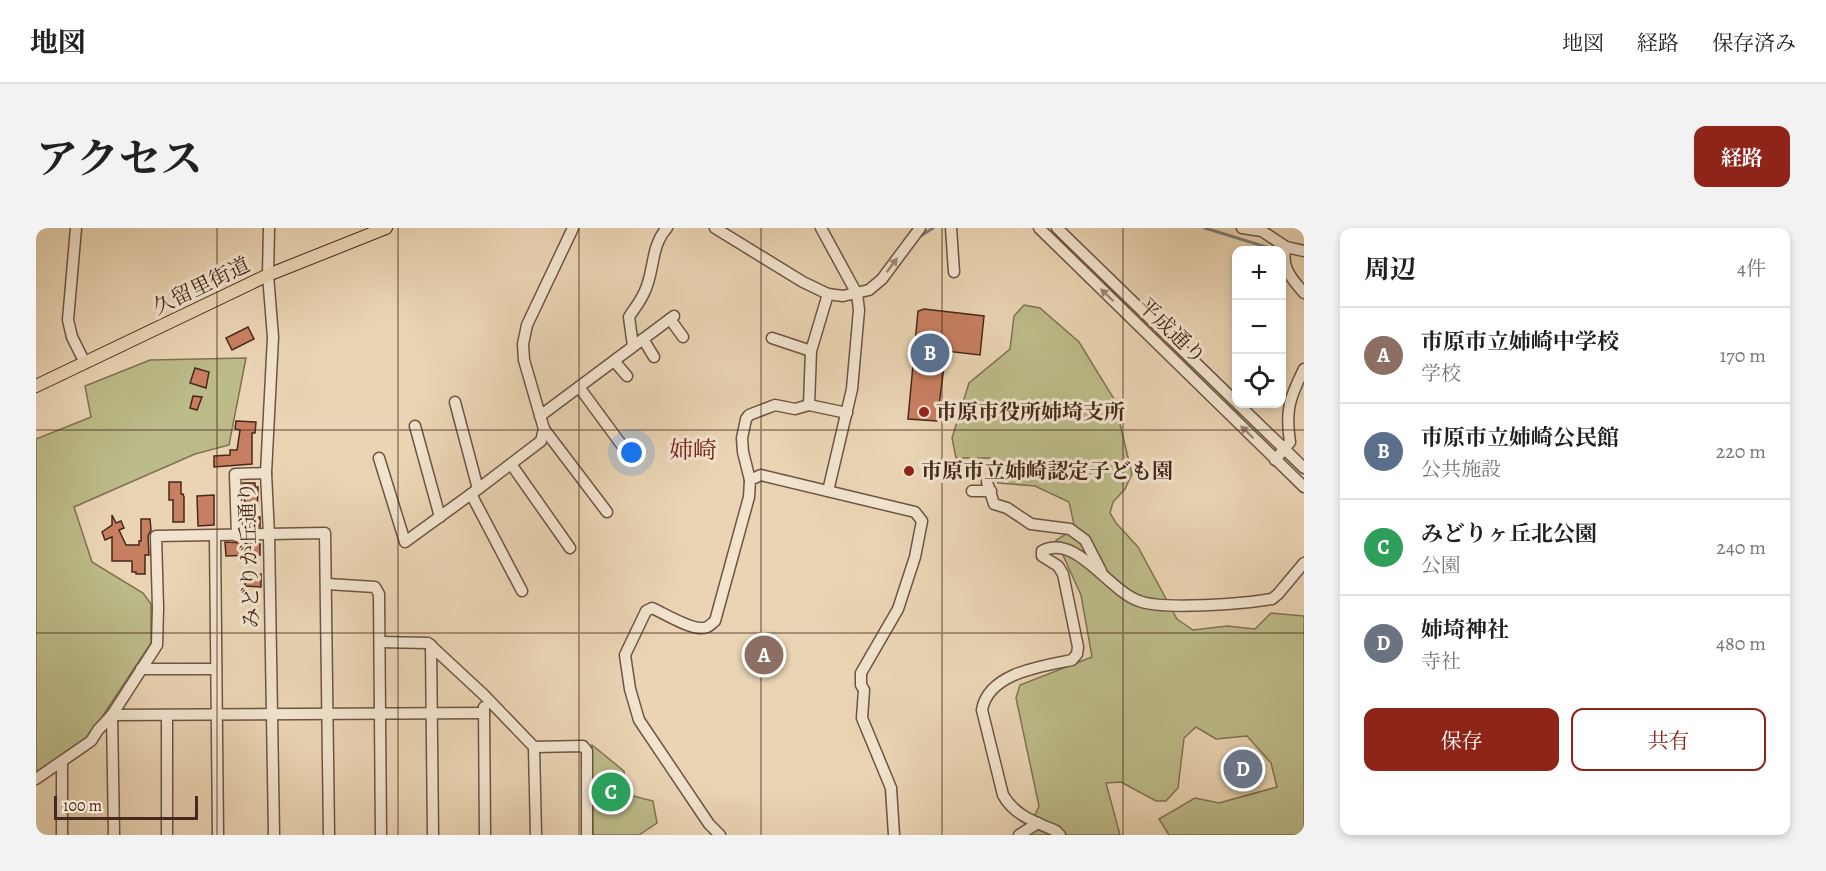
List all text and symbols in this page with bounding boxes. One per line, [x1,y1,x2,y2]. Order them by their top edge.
text: 地図 [30,24,86,62]
text: 地図 [1562,29,1604,57]
text: 経路 [1637,29,1679,57]
text: 保存済み [1712,29,1796,57]
button: 経路 [1694,126,1790,187]
text: アクセス [36,130,203,187]
map controls [1232,246,1286,408]
button: + [1232,246,1286,300]
street label: 久留里街道 [148,250,254,322]
text: 周辺 [1364,252,1416,287]
text: 4件 [1737,255,1766,282]
one-way arrow [886,258,898,274]
one-way arrow [1101,289,1115,303]
street label: 平成通り [1132,292,1212,370]
button: − [1232,300,1286,354]
text: 市原市立姉崎中学校 [1421,327,1619,357]
pin: B [910,330,950,376]
text: A [1377,342,1390,369]
text: 170 m [1720,342,1766,369]
button: locate [1232,354,1286,408]
text: 学校 [1421,360,1461,387]
place label: 市原市役所姉埼支所 [936,398,1125,426]
marker: 市原市役所姉埼支所 [917,405,931,419]
text: 市原市立姉崎公民館 [1421,423,1619,453]
one-way arrow [1240,425,1254,439]
district label: 姉崎 [669,434,717,466]
your location [617,438,646,467]
text: B [1377,438,1390,465]
text: 220 m [1716,438,1766,465]
text: 公共施設 [1421,456,1501,483]
place label: 市原市立姉崎認定子ども園 [921,457,1173,485]
marker: 市原市立姉崎認定子ども園 [902,464,916,478]
street label: みどりが丘通り [232,481,266,629]
text: みどりヶ丘北公園 [1421,519,1597,549]
text: C [1377,534,1390,561]
text: 240 m [1716,534,1766,561]
text: 公園 [1421,552,1461,579]
text: 姉埼神社 [1421,615,1509,645]
text: D [1377,630,1390,657]
text: 480 m [1716,630,1766,657]
pin: A [744,632,784,678]
text: 寺社 [1421,648,1461,675]
button: 保存 [1364,708,1559,771]
button: 共有 [1571,708,1766,771]
pin: D [1224,746,1262,792]
pin: C [592,770,630,814]
scale bar [54,793,198,820]
text: 100 m [63,795,102,817]

